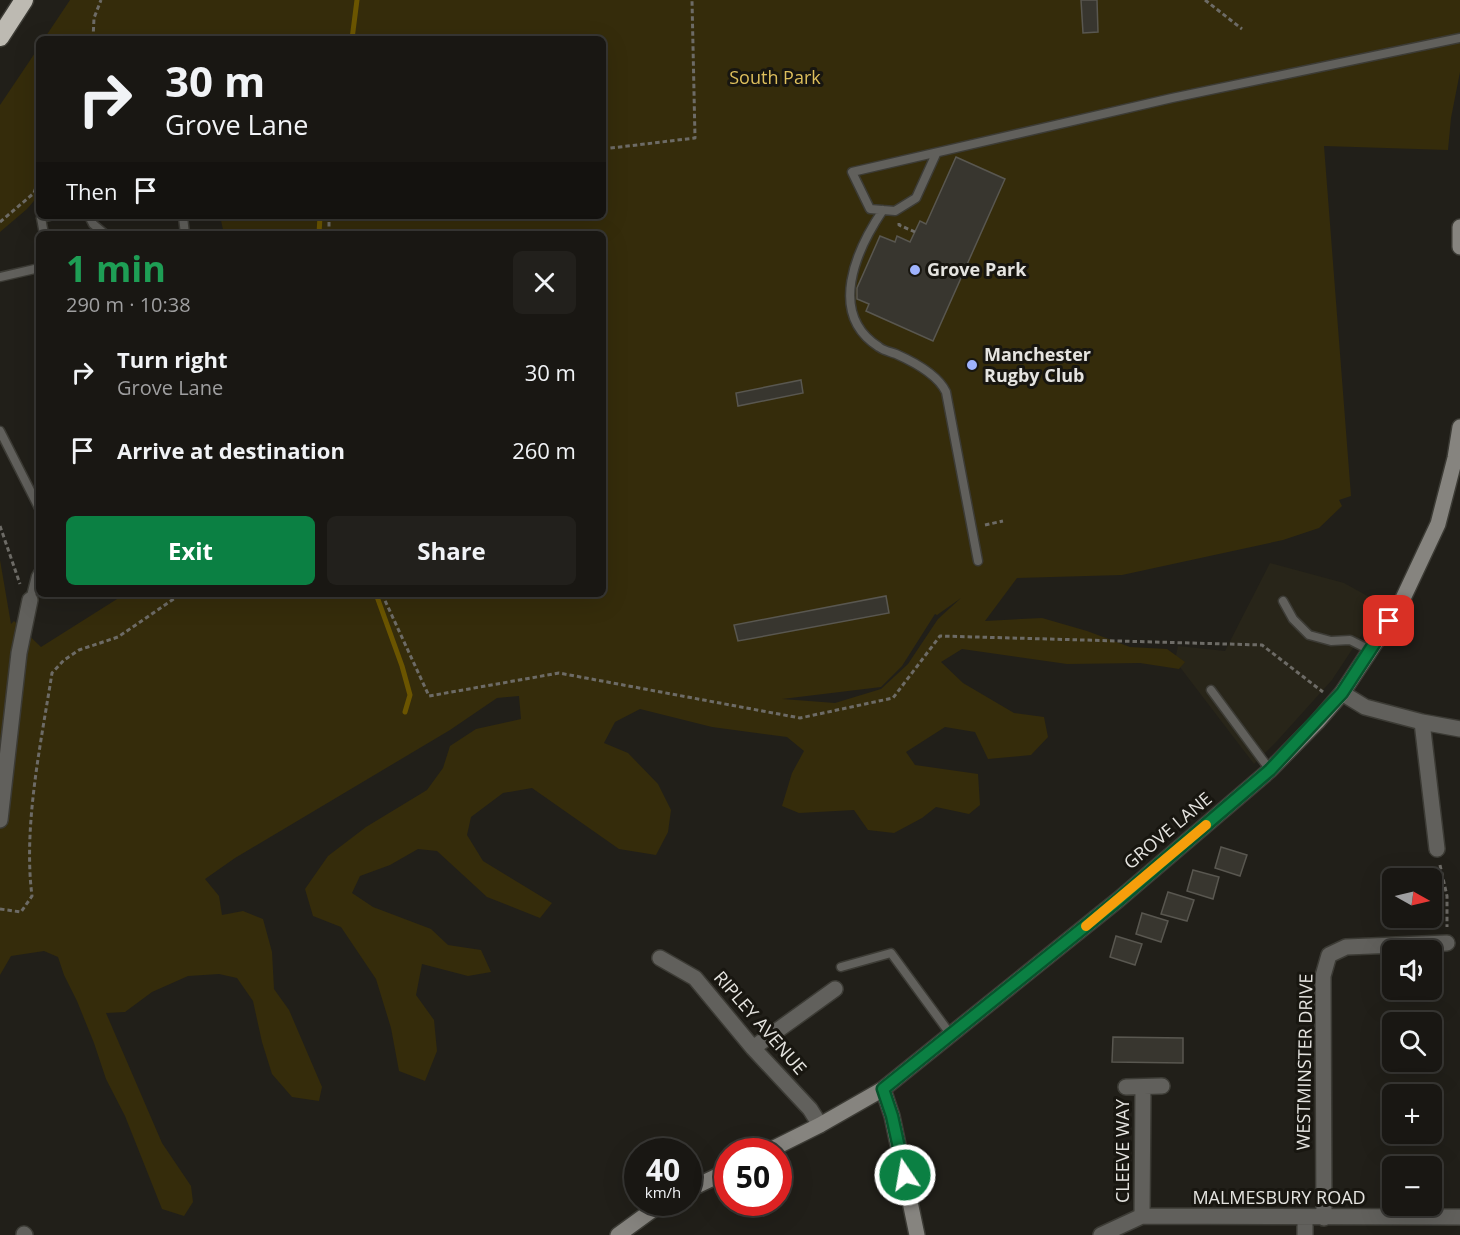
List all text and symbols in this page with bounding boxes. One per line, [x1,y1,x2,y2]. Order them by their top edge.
text: 30 m [165,52,265,109]
icon: right [66,60,144,138]
park label: South Park [729,65,821,89]
text: Grove Lane [165,106,308,143]
icon: arrive [129,174,162,207]
text: Then [66,176,117,206]
text: 1 min [66,244,166,293]
button: close [513,251,576,314]
place label: Grove Park [927,257,1027,281]
marker: Grove Park [908,263,922,277]
text: 290 m · 10:38 [66,291,191,318]
place label: Manchester Rugby Club [984,342,1091,387]
text: Turn right [117,344,228,374]
icon: right [66,356,99,389]
text: 30 m [525,357,576,387]
marker: Manchester Rugby Club [965,358,979,372]
text: Grove Lane [117,374,223,401]
icon: arrive [66,434,99,467]
text: Arrive at destination [117,435,345,465]
text: 260 m [512,435,576,465]
button: Exit [66,516,315,585]
button: Share [327,516,576,585]
pin [1363,595,1414,646]
icon: arrive [1372,604,1405,637]
street label: GROVE LANE [1118,786,1216,874]
north arrow [1382,868,1442,928]
map controls [1382,868,1442,1216]
button: sound [1382,940,1442,1000]
street label: RIPLEY AVENUE [709,965,812,1079]
street label: WESTMINSTER DRIVE [1290,973,1318,1151]
button: search [1382,1012,1442,1072]
button: + [1382,1084,1442,1144]
street label: CLEEVE WAY [1110,1098,1134,1203]
speed limit sign: 50 [714,1138,792,1216]
position arrow [873,1143,937,1207]
text: 40 [646,1149,680,1190]
button: − [1382,1156,1442,1216]
text: km/h [645,1182,681,1202]
street label: MALMESBURY ROAD [1192,1185,1366,1209]

